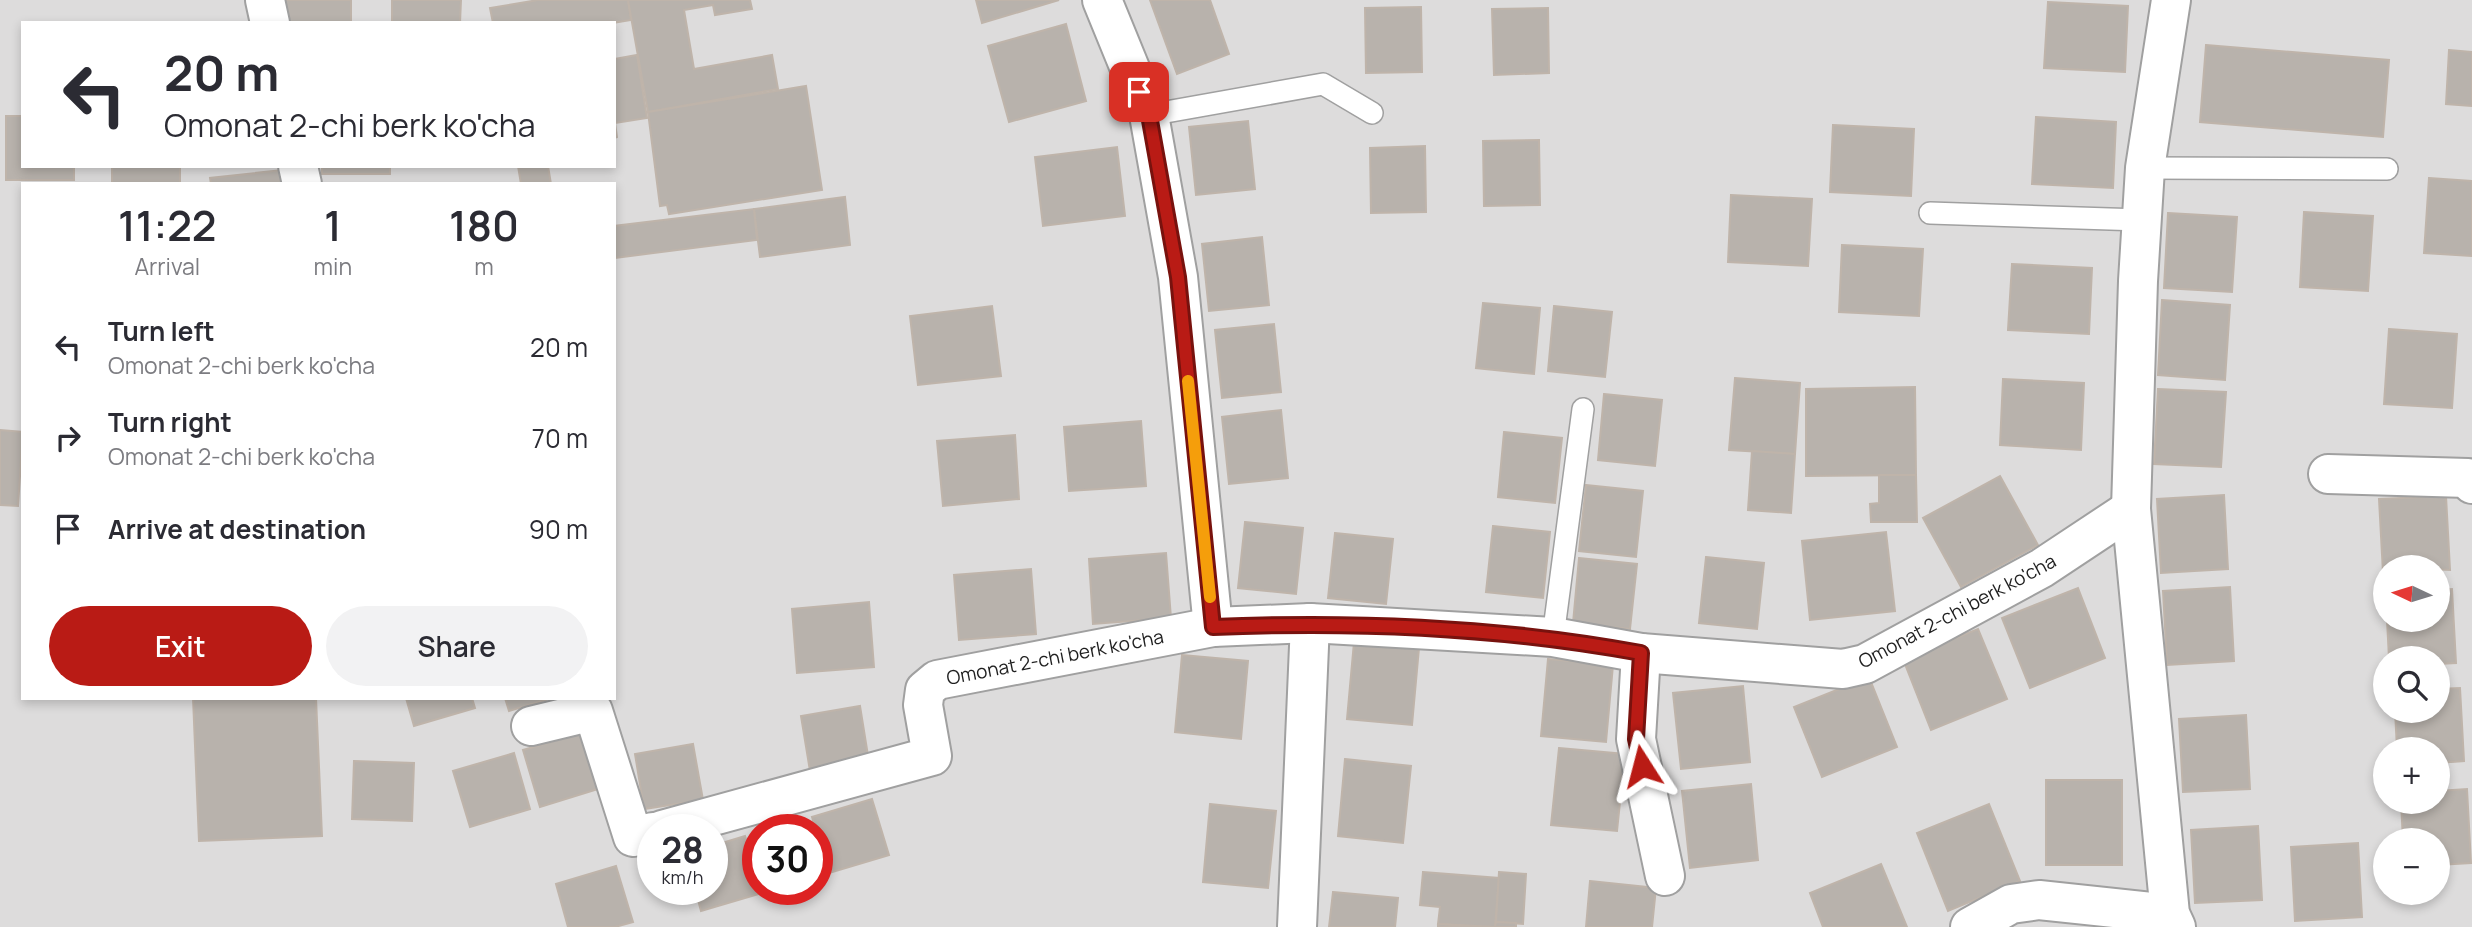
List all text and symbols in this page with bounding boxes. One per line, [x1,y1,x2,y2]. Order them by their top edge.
text: 20 m [164,39,279,106]
icon: left [49,49,140,140]
pin [1109,62,1169,122]
icon: arrive [1120,73,1158,111]
text: Omonat 2-chi berk ko'cha [164,103,535,147]
text: 11:22 [118,196,217,254]
text: 1 [324,196,342,254]
text: 180 [449,196,519,254]
text: Arrival [134,250,200,282]
text: min [314,250,352,282]
text: m [474,250,494,282]
text: Turn left [108,313,215,349]
icon: left [49,328,87,366]
text: 20 m [530,329,588,365]
text: Omonat 2-chi berk ko'cha [108,349,375,381]
text: Turn right [108,404,232,440]
icon: right [49,419,87,457]
text: 70 m [532,420,588,456]
text: Omonat 2-chi berk ko'cha [108,440,375,472]
icon: arrive [49,510,87,548]
text: Arrive at destination [108,511,366,547]
text: 90 m [529,511,588,547]
street label: Omonat 2-chi berk ko'cha [1854,548,2060,674]
north arrow [2373,555,2450,632]
map controls [2373,555,2450,905]
button: Exit [49,606,312,686]
button: Share [326,606,588,686]
street label: Omonat 2-chi berk ko'cha [944,623,1166,691]
button: search [2373,646,2450,723]
position arrow [1605,729,1679,803]
button: + [2373,737,2450,814]
speed limit sign: 30 [742,814,833,905]
text: 28 [661,826,704,874]
button: − [2373,828,2450,905]
text: km/h [662,865,703,889]

